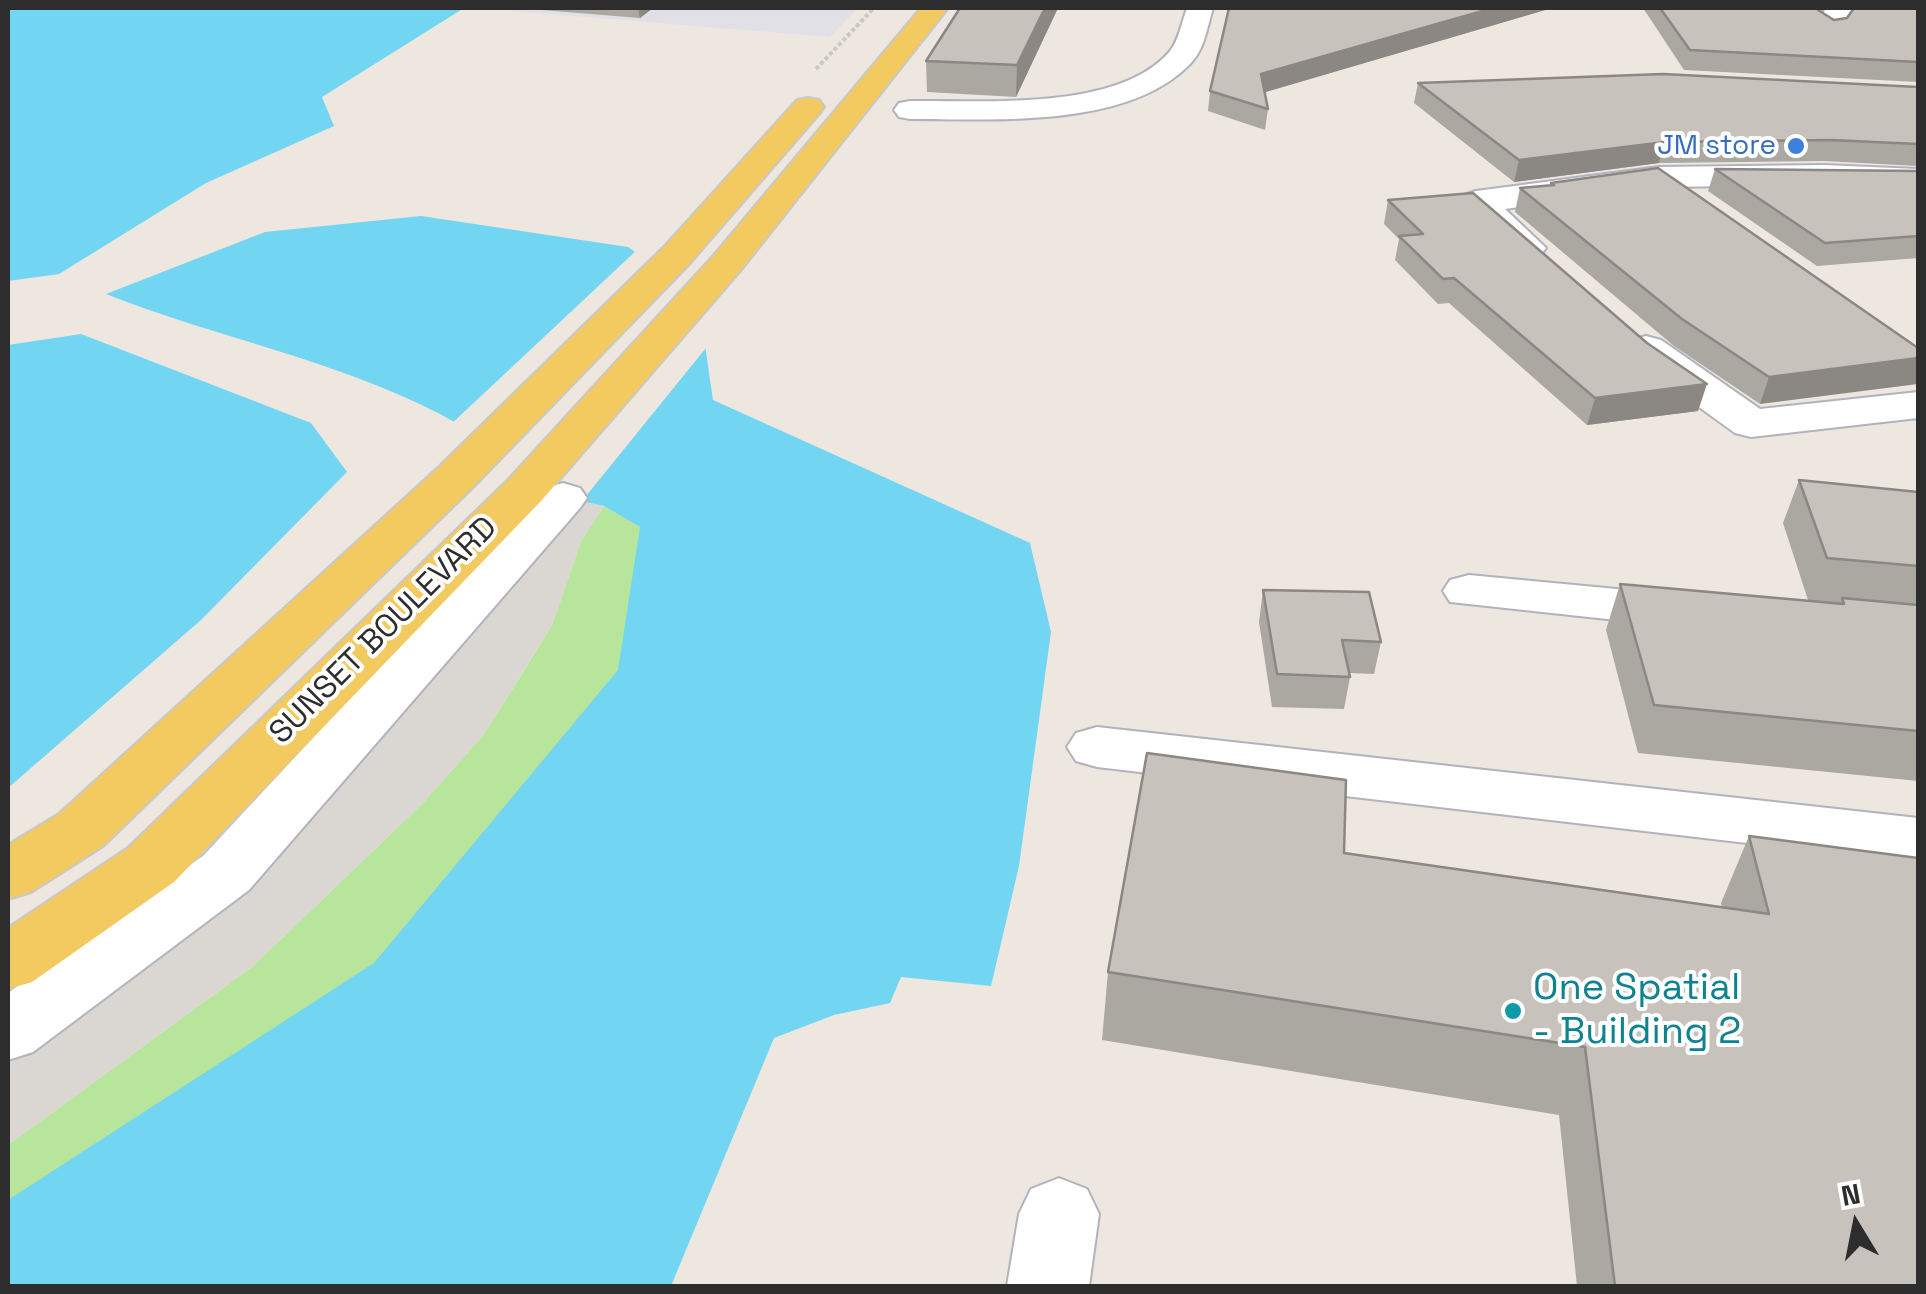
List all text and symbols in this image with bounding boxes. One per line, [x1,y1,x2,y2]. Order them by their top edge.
place label: JM store [1657,129,1776,163]
marker: JM store [1785,135,1807,157]
street label: SUNSET BOULEVARD [262,509,506,753]
place label: One Spatial - Building 2 [1533,966,1741,1056]
marker: One Spatial - Building 2 [1502,1000,1524,1022]
north arrow [1806,1174,1906,1274]
text: N [1838,1175,1863,1214]

